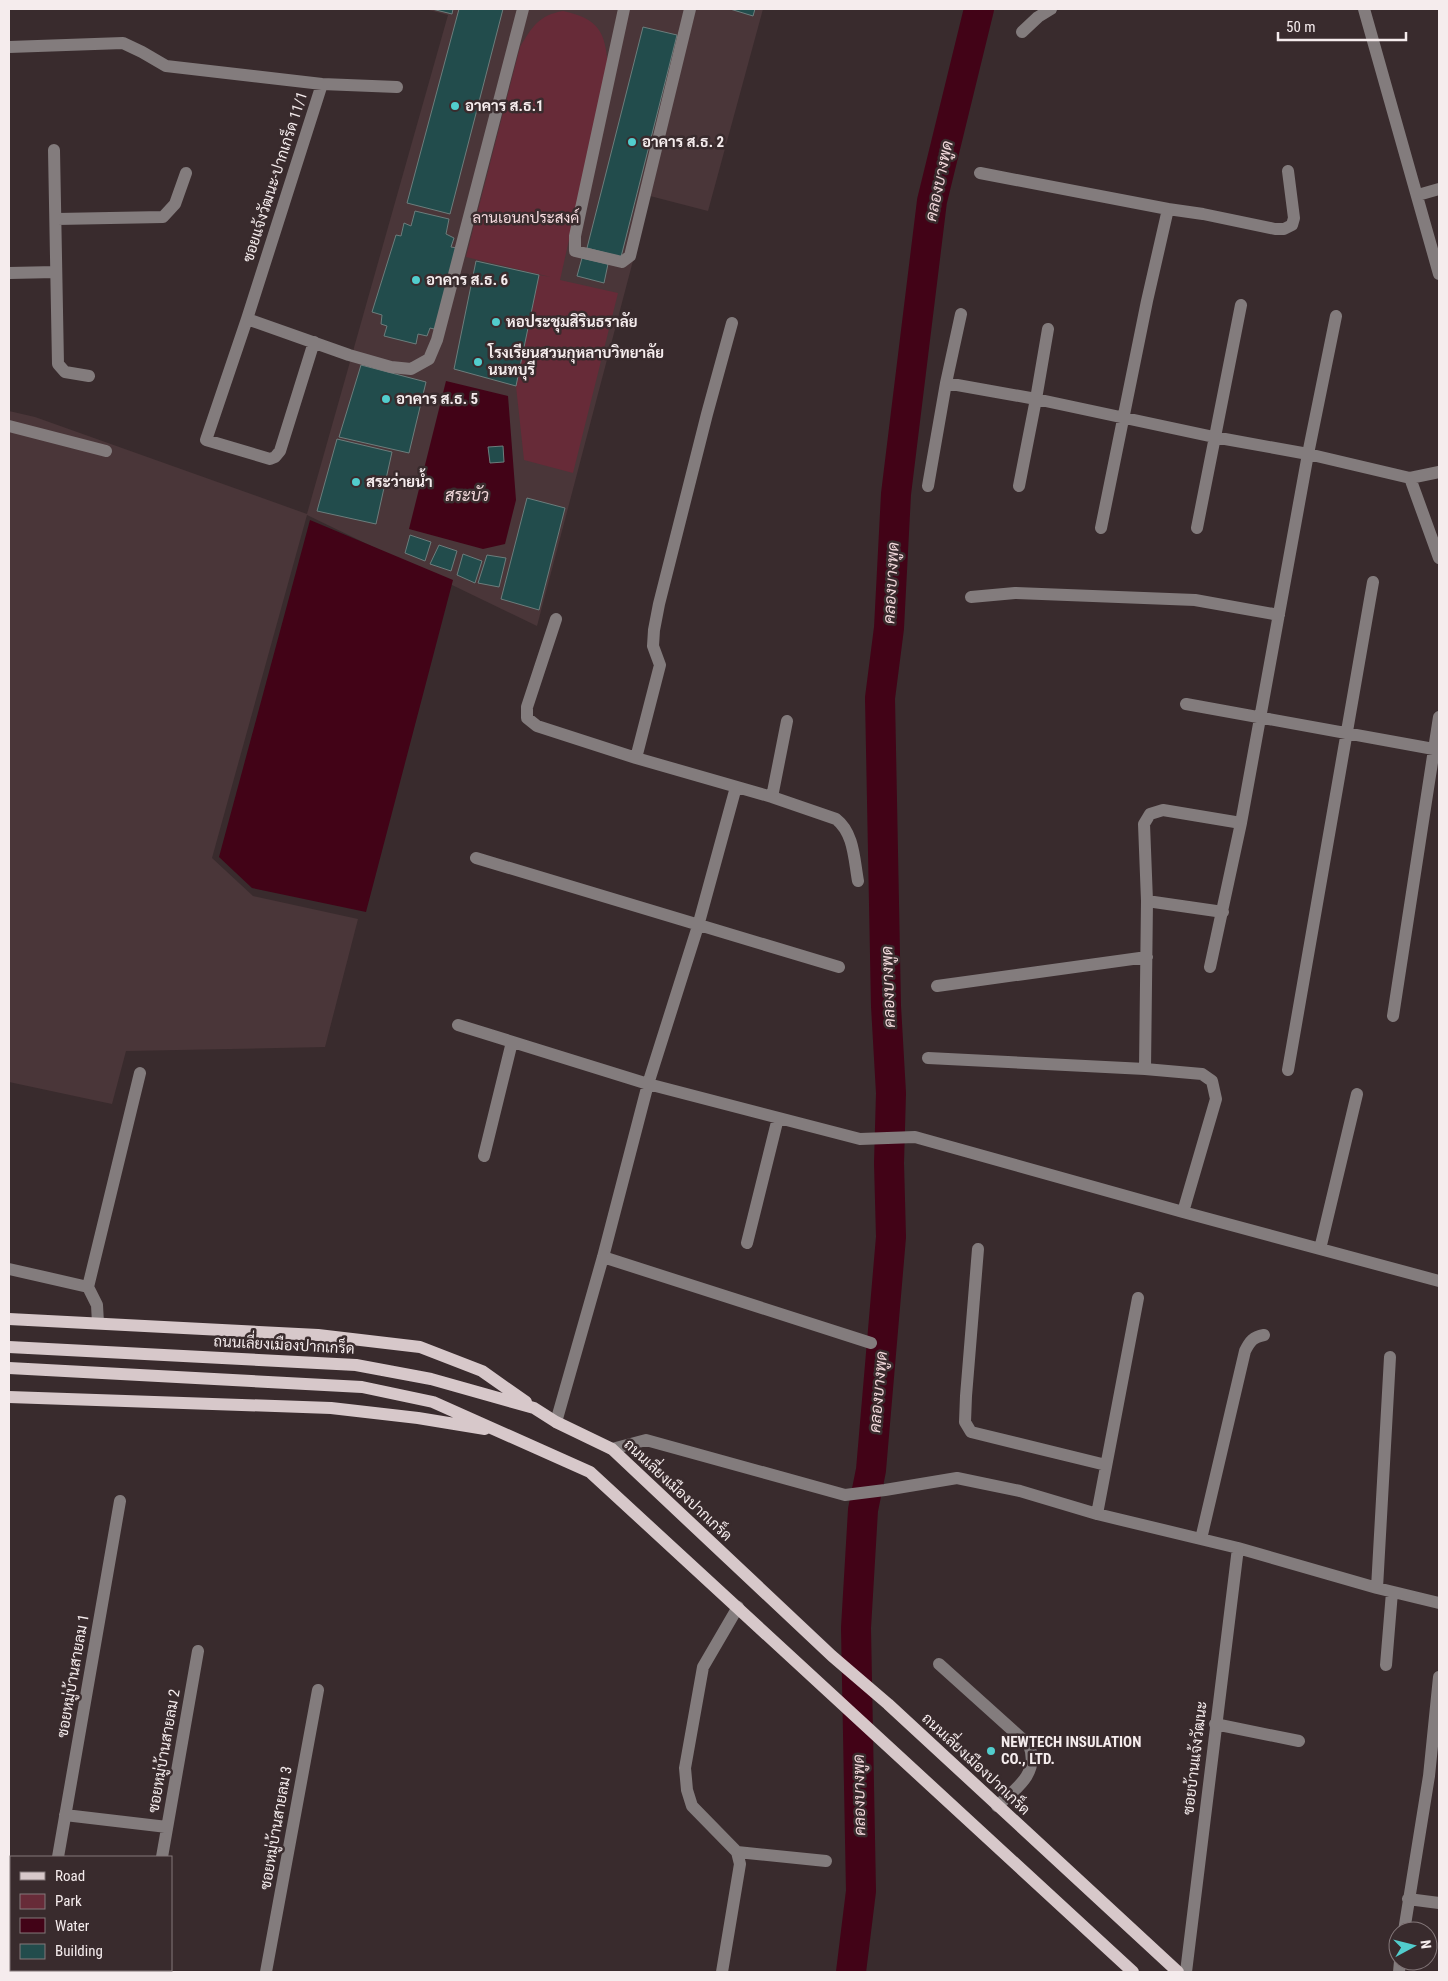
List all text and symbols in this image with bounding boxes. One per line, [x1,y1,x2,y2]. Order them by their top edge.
scale bar [1278,10,1406,42]
text: 50 m [1286,18,1316,36]
street label: ซอยแจ้งวัฒนะ-ปากเกร็ด 11/1 [237,89,311,265]
place label: อาคาร ส.ธ.1 [465,97,544,115]
marker: อาคาร ส.ธ.1 [449,100,461,112]
place label: อาคาร ส.ธ. 2 [642,133,724,151]
marker: อาคาร ส.ธ. 2 [626,136,638,148]
water label: คลองบางพูด [921,139,959,223]
park label: ลานเอนกประสงค์ [473,208,579,227]
place label: อาคาร ส.ธ. 6 [426,271,509,289]
marker: อาคาร ส.ธ. 6 [410,274,422,286]
place label: หอประชุมสิรินธราลัย [506,312,638,333]
marker: หอประชุมสิรินธราลัย [490,316,502,328]
place label: โรงเรียนสวนกุหลาบวิทยาลัย นนทบุรี [487,342,664,381]
marker: โรงเรียนสวนกุหลาบวิทยาลัย นนทบุรี [472,356,484,368]
place label: อาคาร ส.ธ. 5 [396,390,478,408]
marker: อาคาร ส.ธ. 5 [380,393,392,405]
place label: สระว่ายน้ำ [366,468,433,491]
marker: สระว่ายน้ำ [350,476,362,488]
water label: สระบัว [445,485,489,505]
water label: คลองบางพูด [879,542,905,625]
water label: คลองบางพูด [877,946,901,1028]
street label: ถนนเลี่ยงเมืองปากเกร็ด [213,1326,355,1358]
water label: คลองบางพูด [865,1350,893,1434]
street label: ถนนเลี่ยงเมืองปากเกร็ด [620,1431,740,1545]
street label: ซอยหมู่บ้านสายลม 1 [52,1613,94,1739]
street label: ซอยหมู่บ้านสายลม 2 [143,1688,185,1814]
street label: ซอยบ้านแจ้งวัฒนะ [1178,1700,1211,1816]
street label: ถนนเลี่ยงเมืองปากเกร็ด [918,1705,1038,1819]
place label: NEWTECH INSULATION CO., LTD. [1001,1733,1141,1768]
marker: NEWTECH INSULATION CO., LTD. [985,1745,997,1757]
water label: คลองบางพูด [849,1754,871,1836]
street label: ซอยหมู่บ้านสายลม 3 [255,1765,297,1891]
legend [10,1856,172,1971]
text: Road [55,1867,85,1885]
text: Park [55,1892,82,1910]
text: Water [55,1917,90,1935]
north arrow [1388,1921,1438,1971]
text: N [1417,1939,1434,1950]
text: Building [55,1942,103,1960]

